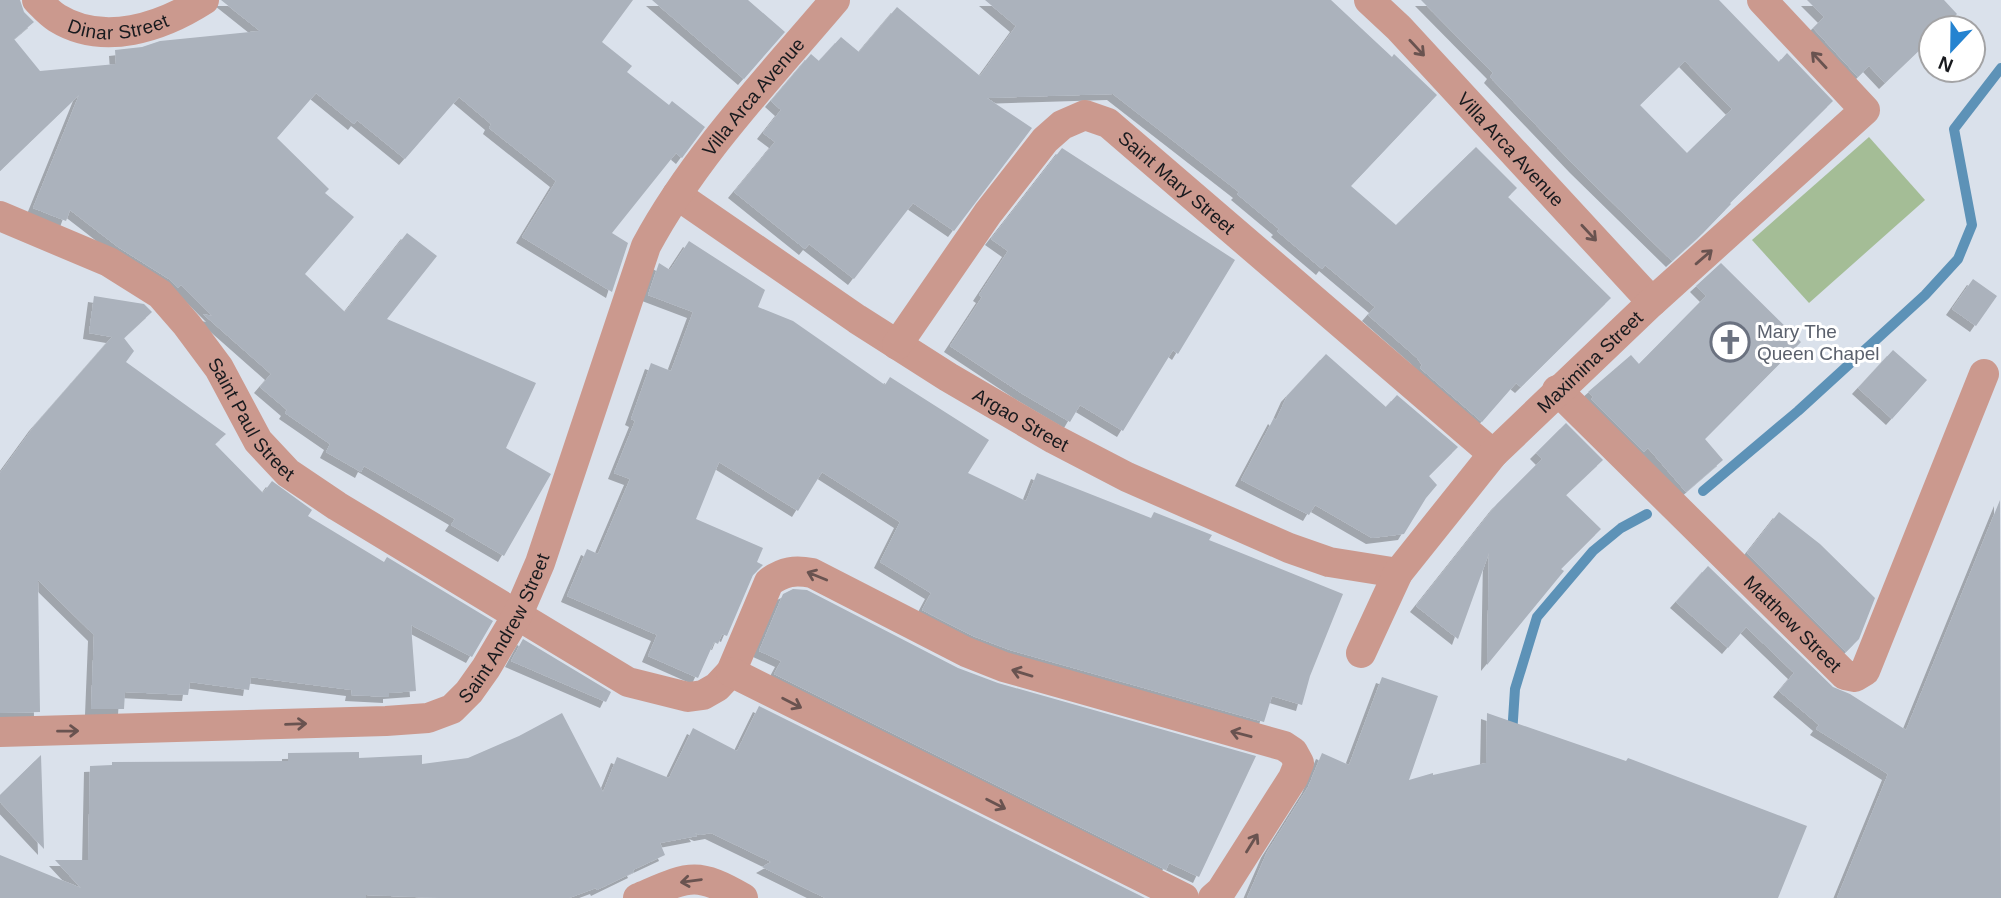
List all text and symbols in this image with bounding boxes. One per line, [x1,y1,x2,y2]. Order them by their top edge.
street label: Dinar Street [65,10,172,43]
north arrow [1917,14,1987,84]
street label: Villa Arca Avenue [698,34,809,160]
one-way arrow [1409,39,1426,56]
one-way arrow [1810,52,1827,69]
text: N [1936,52,1956,77]
street label: Villa Arca Avenue [1453,88,1568,211]
street label: Saint Mary Street [1114,127,1240,239]
one-way arrow [1580,224,1597,241]
one-way arrow [1694,249,1712,265]
street label: Maximina Street [1533,306,1647,417]
church icon: Mary The Queen Chapel [1709,321,1751,363]
place label: Mary The Queen Chapel [1757,321,1880,364]
street label: Saint Paul Street [204,354,299,486]
street label: Argao Street [969,384,1073,456]
street label: Saint Andrew Street [454,550,554,708]
one-way arrow [807,569,828,582]
street label: Matthew Street [1740,571,1846,677]
one-way arrow [1011,666,1033,679]
one-way arrow [781,696,802,710]
one-way arrow [284,717,307,730]
one-way arrow [56,724,79,738]
one-way arrow [1230,727,1253,740]
one-way arrow [985,798,1006,812]
one-way arrow [1245,833,1259,853]
one-way arrow [681,874,703,887]

